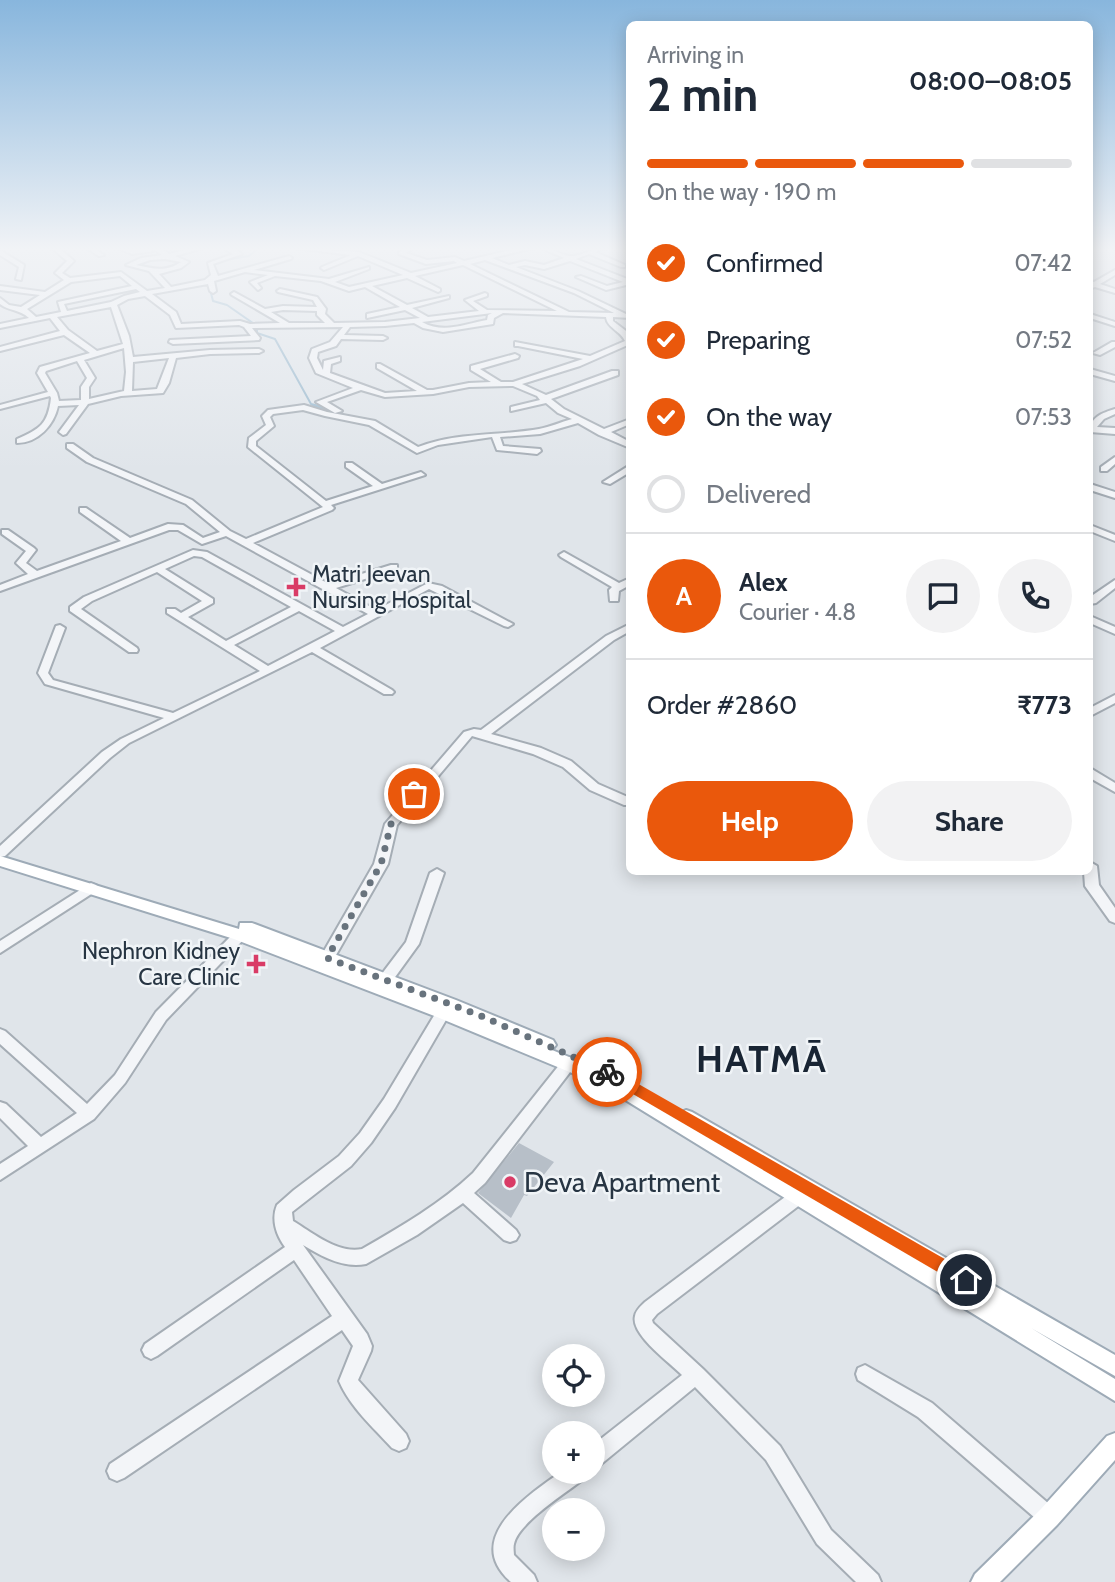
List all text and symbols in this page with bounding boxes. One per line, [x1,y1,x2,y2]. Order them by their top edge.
text: Arriving in [647,41,744,69]
text: 08:00–08:05 [909,65,1072,97]
text: 2 min [647,67,758,123]
text: On the way · 190 m [647,178,836,206]
icon: check [647,244,685,282]
text: Confirmed [706,247,823,279]
text: 07:42 [1015,249,1072,277]
icon: check [647,321,685,359]
text: Preparing [706,324,810,356]
text: 07:52 [1015,326,1072,354]
icon: check [647,398,685,436]
text: On the way [706,401,832,433]
text: 07:53 [1015,403,1072,431]
text: Delivered [706,478,811,510]
button: chat [906,559,980,633]
button: phone [998,559,1072,633]
place label: Matri Jeevan Nursing Hospital [312,560,472,614]
text: Alex [739,566,788,598]
marker: Matri Jeevan Nursing Hospital [286,577,306,597]
text: A [676,580,692,612]
text: Courier · 4.8 [739,598,856,626]
text: Order #2860 [647,689,797,721]
text: ₹773 [1017,689,1072,721]
pin [384,764,444,824]
icon: bag [395,775,433,813]
button: Help [647,781,853,861]
button: Share [867,781,1072,861]
place label: Nephron Kidney Care Clinic [82,937,240,991]
marker: Nephron Kidney Care Clinic [246,954,266,974]
district label: HATMĀ [696,1036,828,1081]
courier [572,1037,642,1107]
icon: bike [588,1053,626,1091]
place label: Deva Apartment [524,1165,720,1199]
marker: Deva Apartment [502,1174,518,1190]
pin [936,1250,996,1310]
icon: home [947,1261,985,1299]
map controls [542,1344,605,1561]
button: locate [542,1344,605,1407]
button: + [542,1421,605,1484]
button: − [542,1498,605,1561]

